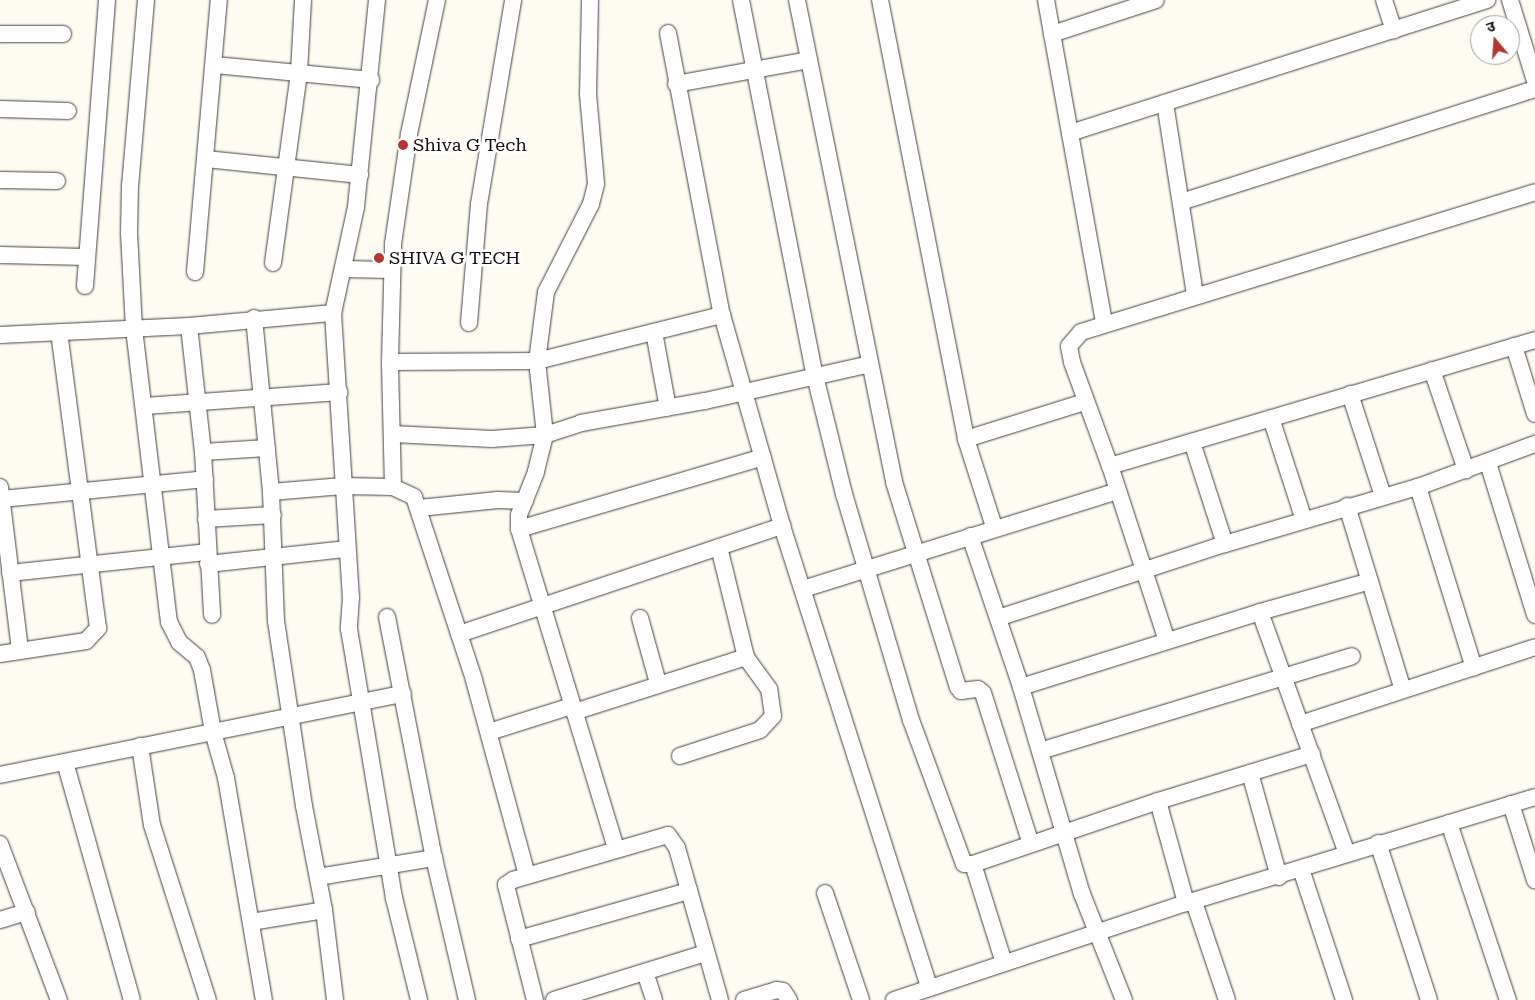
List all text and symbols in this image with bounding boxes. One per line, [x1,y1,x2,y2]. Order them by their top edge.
north arrow [1470,15,1520,65]
text: उ [1484,18,1497,36]
place label: Shiva G Tech [413,134,527,156]
marker: Shiva G Tech [397,139,409,151]
place label: SHIVA G TECH [389,247,520,269]
marker: SHIVA G TECH [373,252,385,264]

